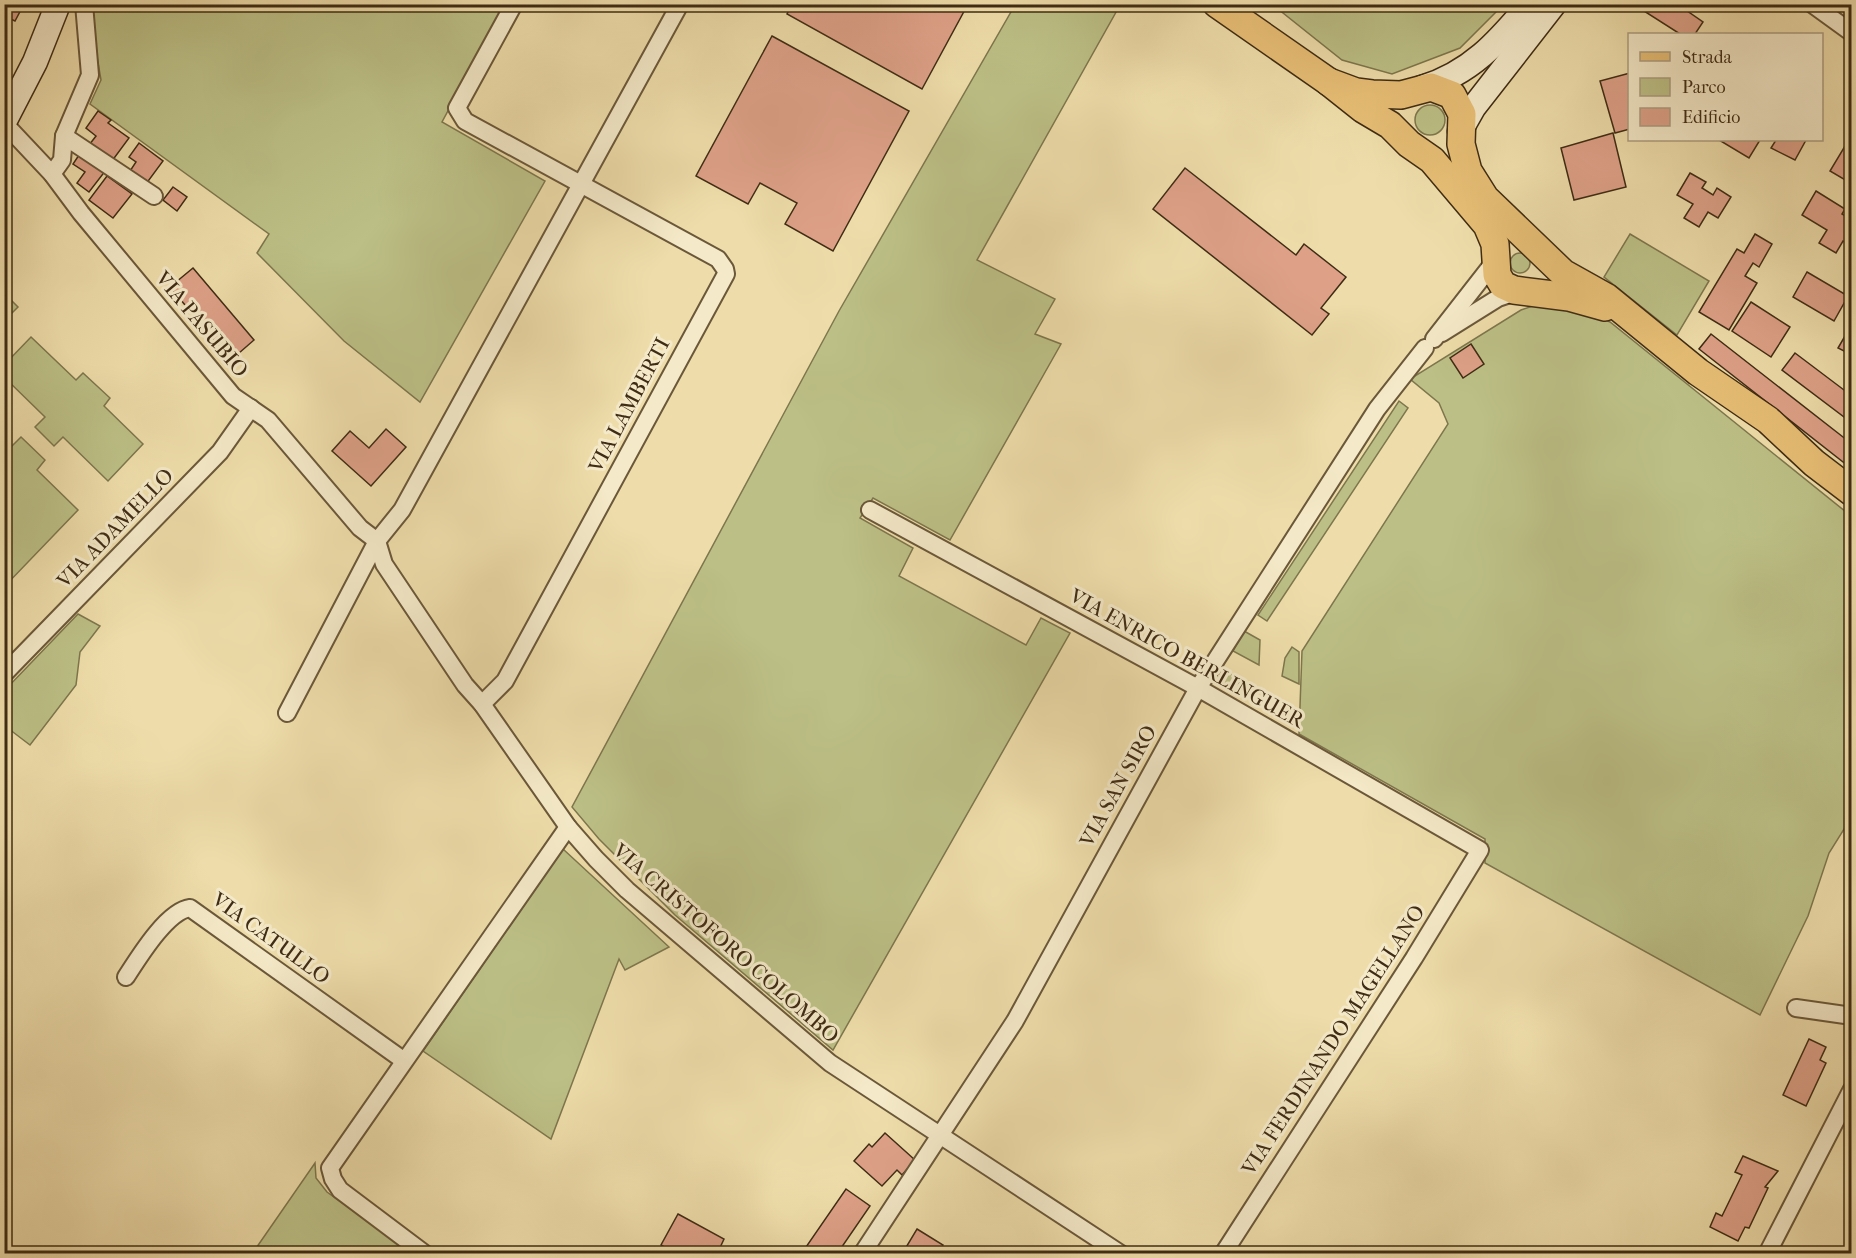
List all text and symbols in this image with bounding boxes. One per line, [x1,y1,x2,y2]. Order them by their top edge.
legend [1628,33,1823,141]
text: Strada [1682,47,1733,68]
text: Parco [1682,77,1726,98]
text: Edificio [1682,107,1740,128]
street label: VIA PASUBIO [150,265,253,382]
street label: VIA LAMBERTI [583,334,675,477]
street label: VIA ADAMELLO [51,463,178,593]
street label: VIA ENRICO BERLINGUER [1065,583,1309,733]
street label: VIA SAN SIRO [1074,721,1161,852]
street label: VIA CRISTOFORO COLOMBO [607,838,844,1048]
street label: VIA CATULLO [207,887,335,989]
street label: VIA FERDINANDO MAGELLANO [1236,900,1429,1180]

